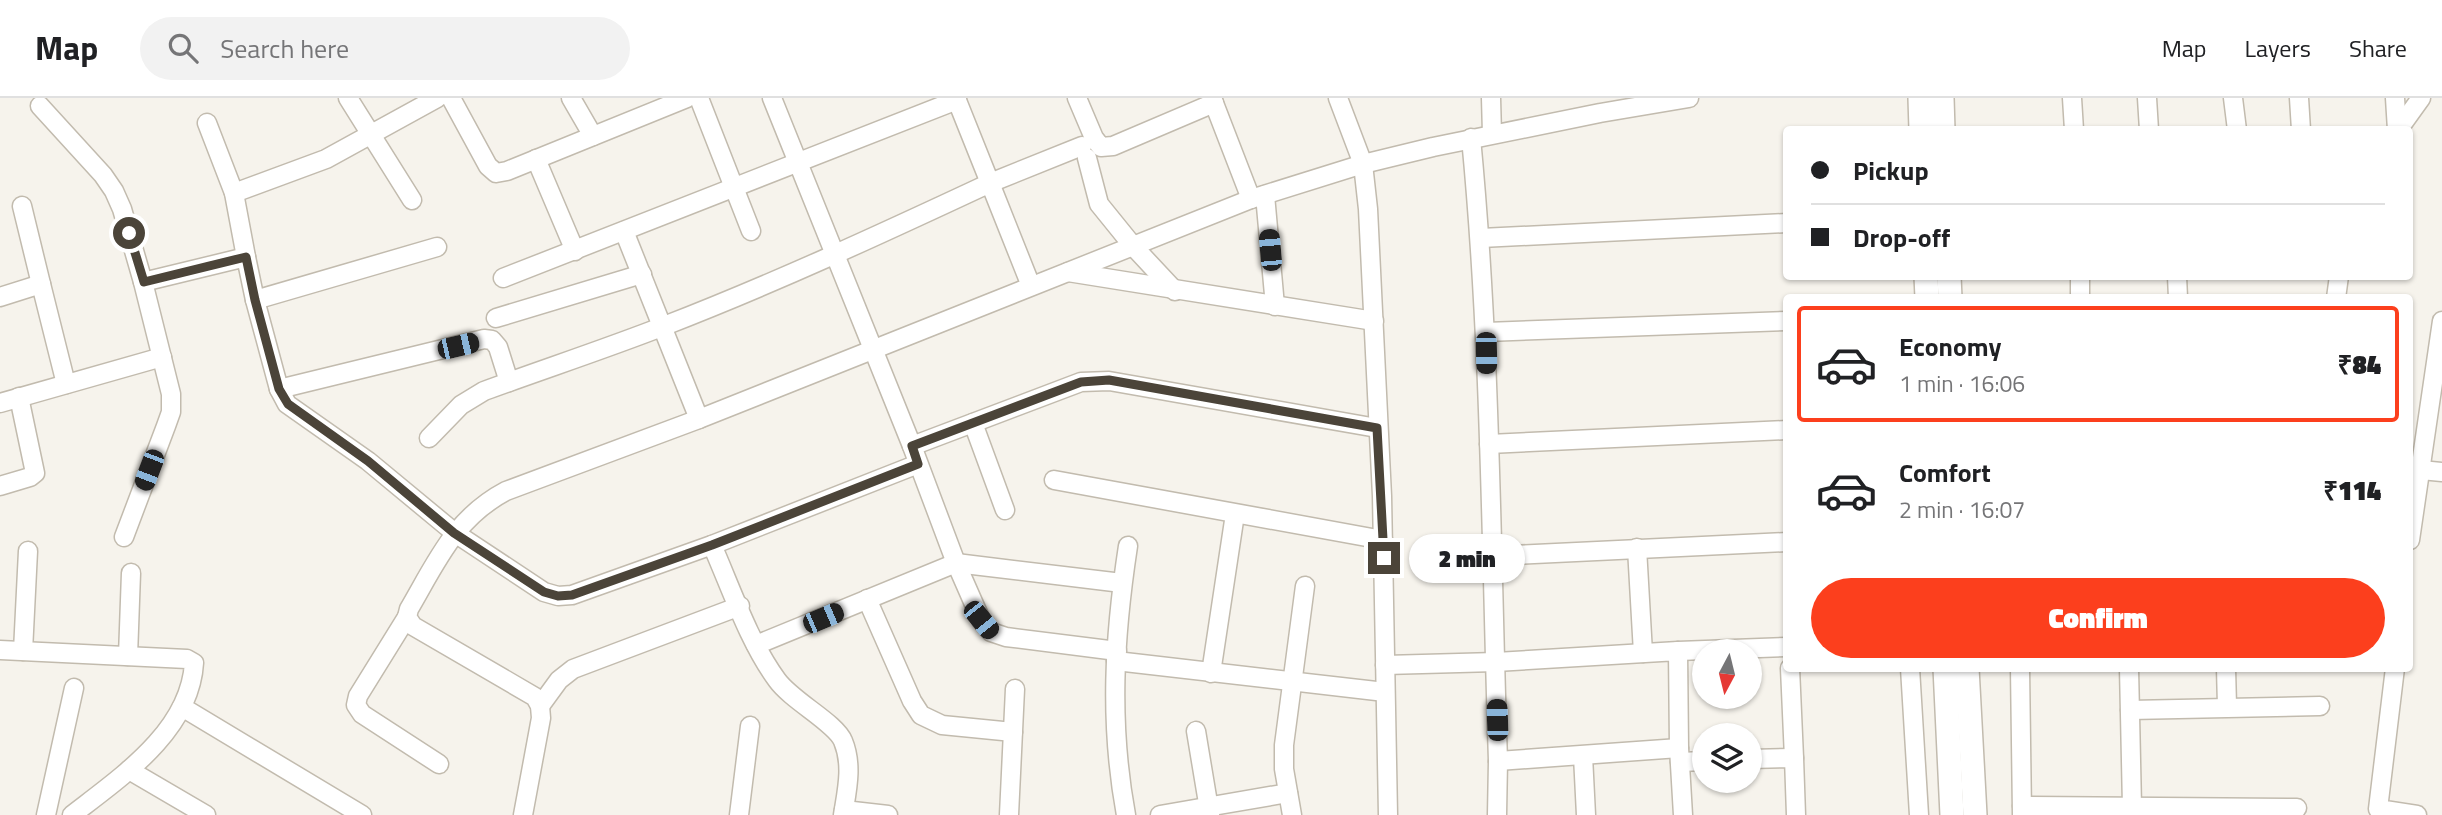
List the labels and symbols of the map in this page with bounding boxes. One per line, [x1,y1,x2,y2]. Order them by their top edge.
route start [113,217,145,249]
car [1258,228,1283,272]
car [436,331,481,361]
car [1476,332,1497,374]
car [132,447,167,493]
callout: 2 min [1408,533,1524,582]
route end [1368,542,1400,574]
car [960,597,1003,643]
car [800,600,847,636]
north arrow [1692,639,1762,709]
car [1486,699,1509,741]

